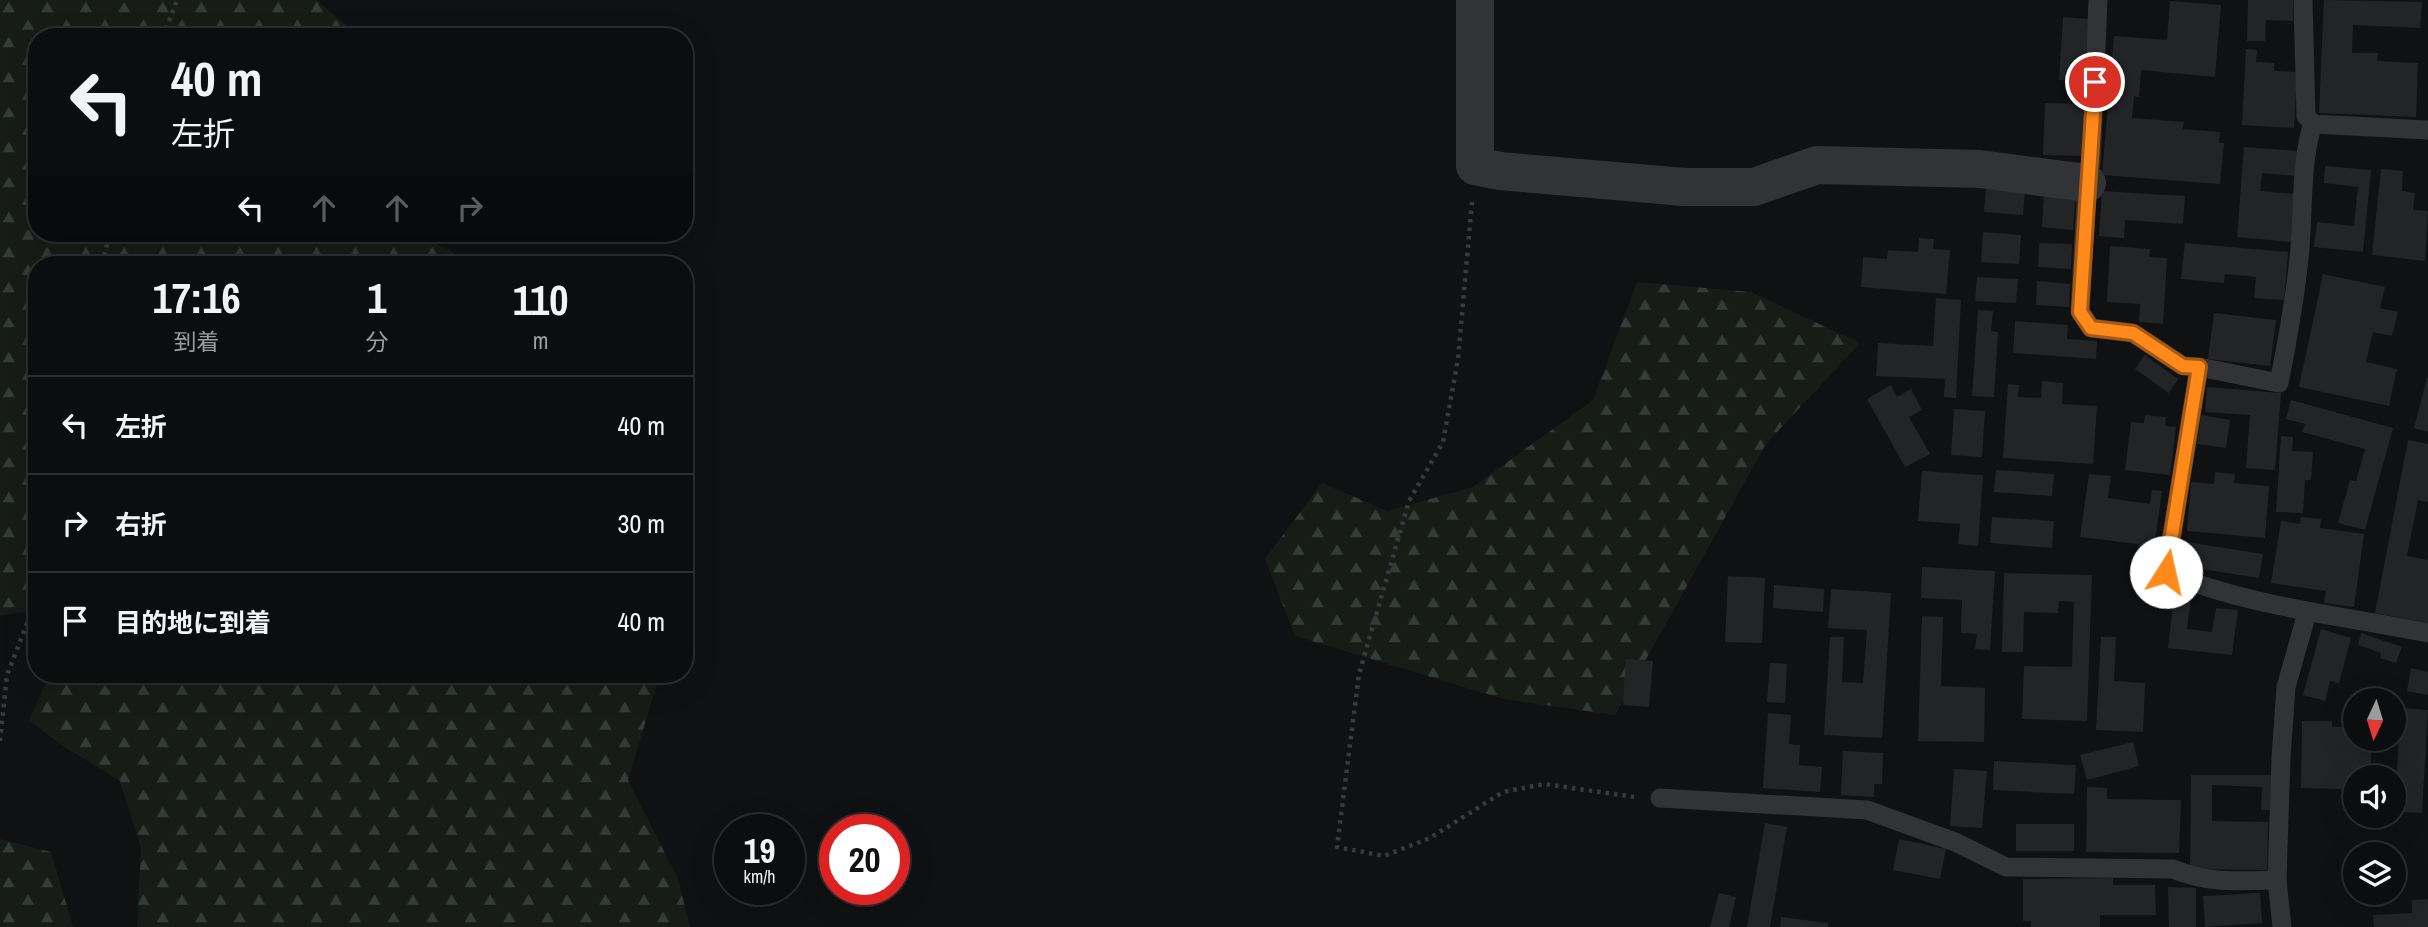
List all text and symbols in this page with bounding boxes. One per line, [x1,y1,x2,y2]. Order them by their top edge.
text: 40 m [171,45,263,111]
pin [2065,52,2125,112]
icon: left [56,56,147,147]
icon: arrive [2076,63,2114,101]
text: 左折 [171,112,235,155]
icon: left [232,189,270,227]
icon: ahead [305,189,343,227]
icon: ahead [378,189,416,227]
icon: right [451,189,489,227]
text: 17:16 [153,270,241,326]
text: 1 [367,270,386,326]
text: 110 [513,272,568,328]
text: m [533,325,548,356]
text: 到着 [174,326,220,357]
text: 分 [365,326,388,357]
icon: left [56,406,94,444]
text: 40 m [618,408,665,443]
text: 左折 [115,409,167,444]
icon: right [56,504,94,542]
text: 30 m [618,506,665,541]
text: 右折 [115,507,167,542]
position arrow [2129,535,2203,609]
icon: arrive [56,602,94,640]
text: 40 m [618,604,665,639]
text: 目的地に到着 [115,605,271,640]
north arrow [2343,688,2406,751]
map controls [2343,688,2406,905]
button: sound [2343,765,2406,828]
speed limit sign: 20 [819,814,910,905]
text: 19 [744,827,775,874]
button: layers [2343,842,2406,905]
text: km/h [744,864,776,889]

